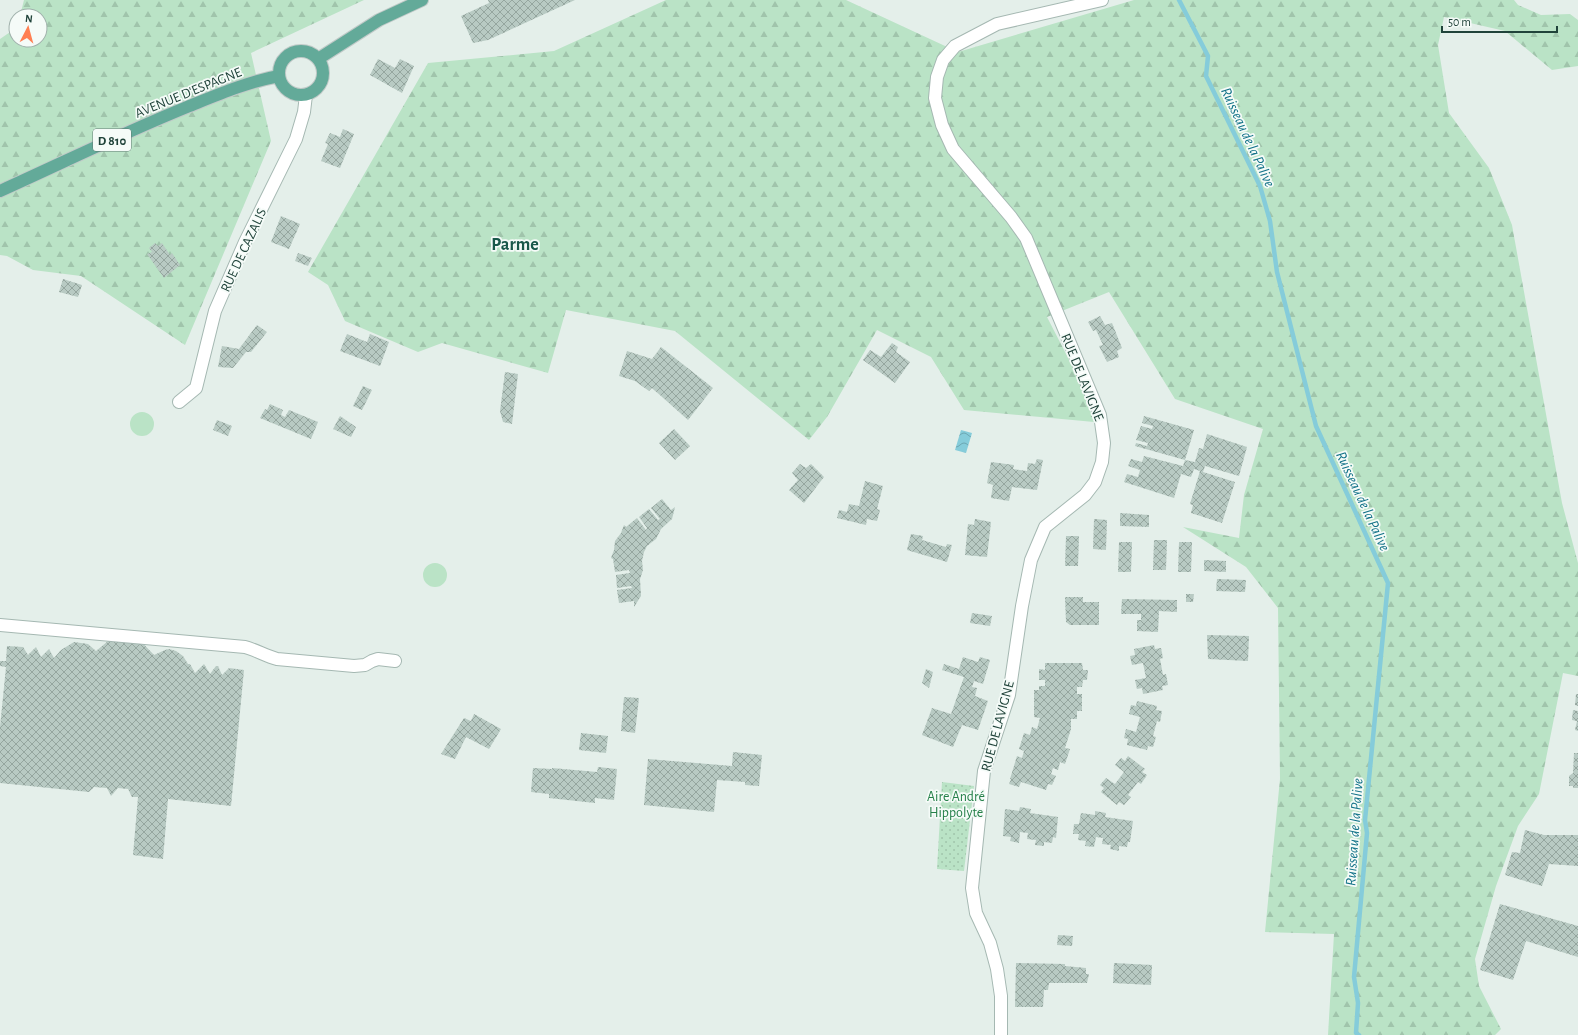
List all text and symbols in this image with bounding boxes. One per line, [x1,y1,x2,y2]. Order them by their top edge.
north arrow [8,8,48,48]
scale bar [1442,8,1557,34]
text: N [25,13,33,24]
text: 50 m [1448,16,1471,28]
street label: AVENUE D'ESPAGNE [133,65,244,121]
water label: Ruisseau de la Palive [1218,85,1277,190]
road number: D 810 [93,129,131,151]
street label: RUE DE CAZALIS [218,206,269,294]
district label: Parme [491,236,539,254]
street label: RUE DE LAVIGNE [1058,332,1106,423]
water label: Ruisseau de la Palive [1333,449,1392,554]
street label: RUE DE LAVIGNE [979,679,1017,773]
water label: Ruisseau de la Palive [1343,777,1366,886]
park label: Aire André Hippolyte [927,790,985,820]

